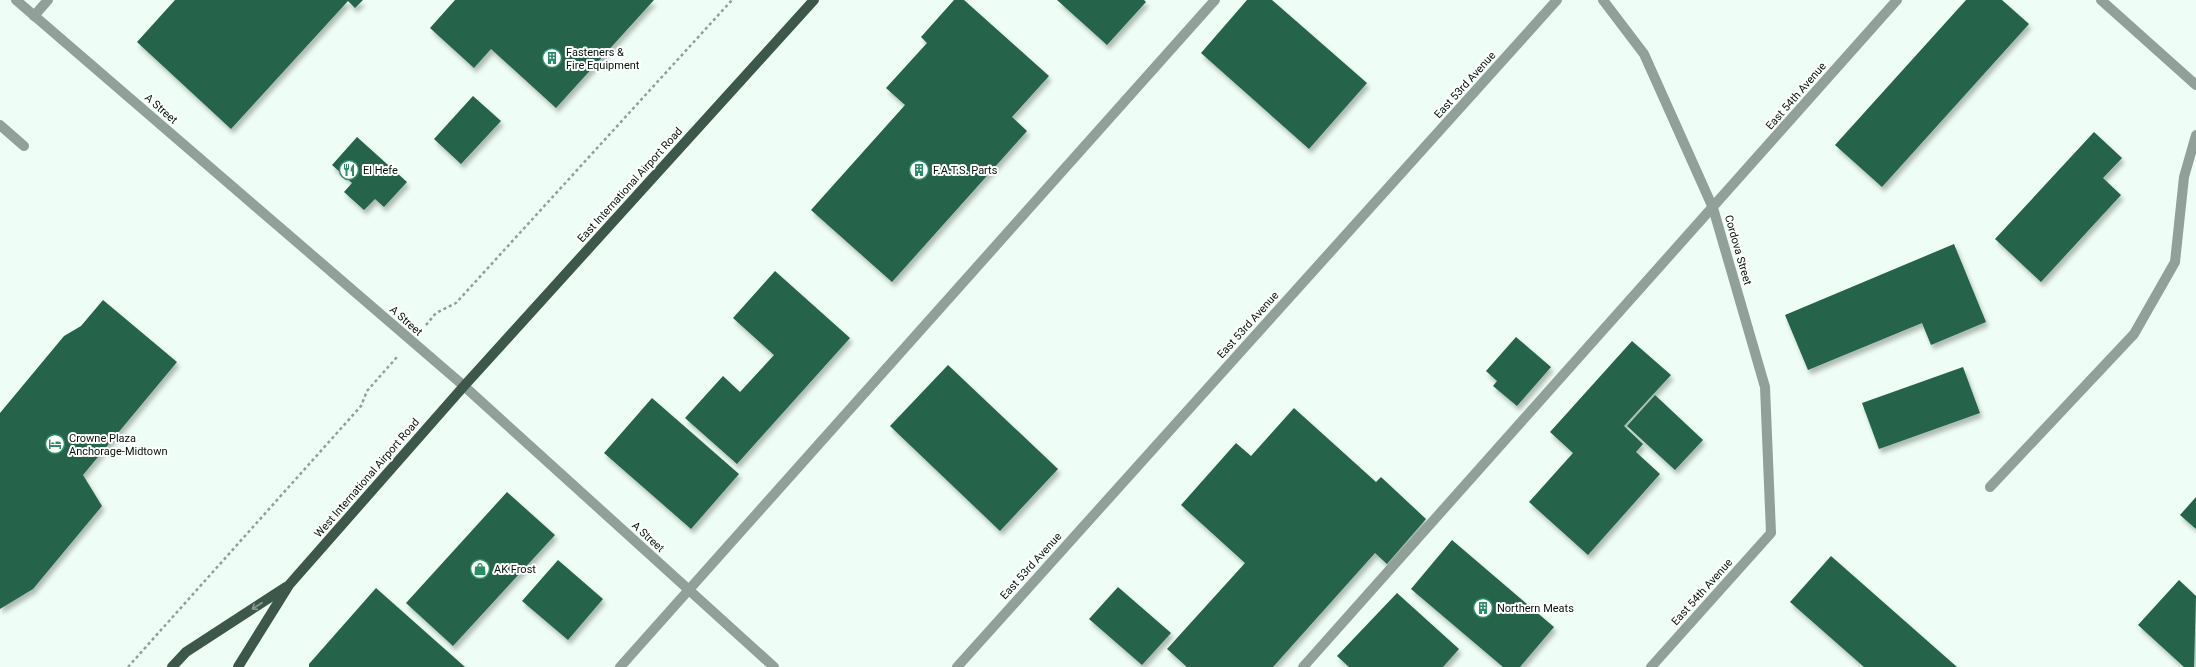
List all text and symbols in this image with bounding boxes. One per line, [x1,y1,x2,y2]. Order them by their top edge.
place label: Fasteners & Fire Equipment [566,46,640,72]
building icon: Fasteners & Fire Equipment [541,47,563,69]
street label: East 53rd Avenue [1432,49,1498,121]
street label: East 54th Avenue [1763,60,1829,132]
street label: A Street [142,91,180,127]
street label: East International Airport Road [575,125,685,245]
restaurant icon: El Hefe [338,159,360,181]
building icon: F.A.T.S. Parts [908,159,930,181]
place label: El Hefe [363,164,398,177]
place label: F.A.T.S. Parts [933,164,998,177]
street label: Cordova Street [1722,213,1754,287]
street label: East 53rd Avenue [1215,289,1281,361]
street label: A Street [387,303,425,339]
street label: West International Airport Road [312,416,422,540]
place label: Crowne Plaza Anchorage-Midtown [69,432,167,458]
hotel icon: Crowne Plaza Anchorage-Midtown [44,433,66,455]
street label: A Street [629,519,667,555]
street label: East 53rd Avenue [998,530,1064,602]
street label: East 54th Avenue [1669,556,1735,628]
shop icon: AK Frost [469,558,491,580]
place label: AK Frost [494,563,536,576]
building icon: Northern Meats [1472,597,1494,619]
one-way arrow [251,602,262,610]
place label: Northern Meats [1497,602,1574,615]

